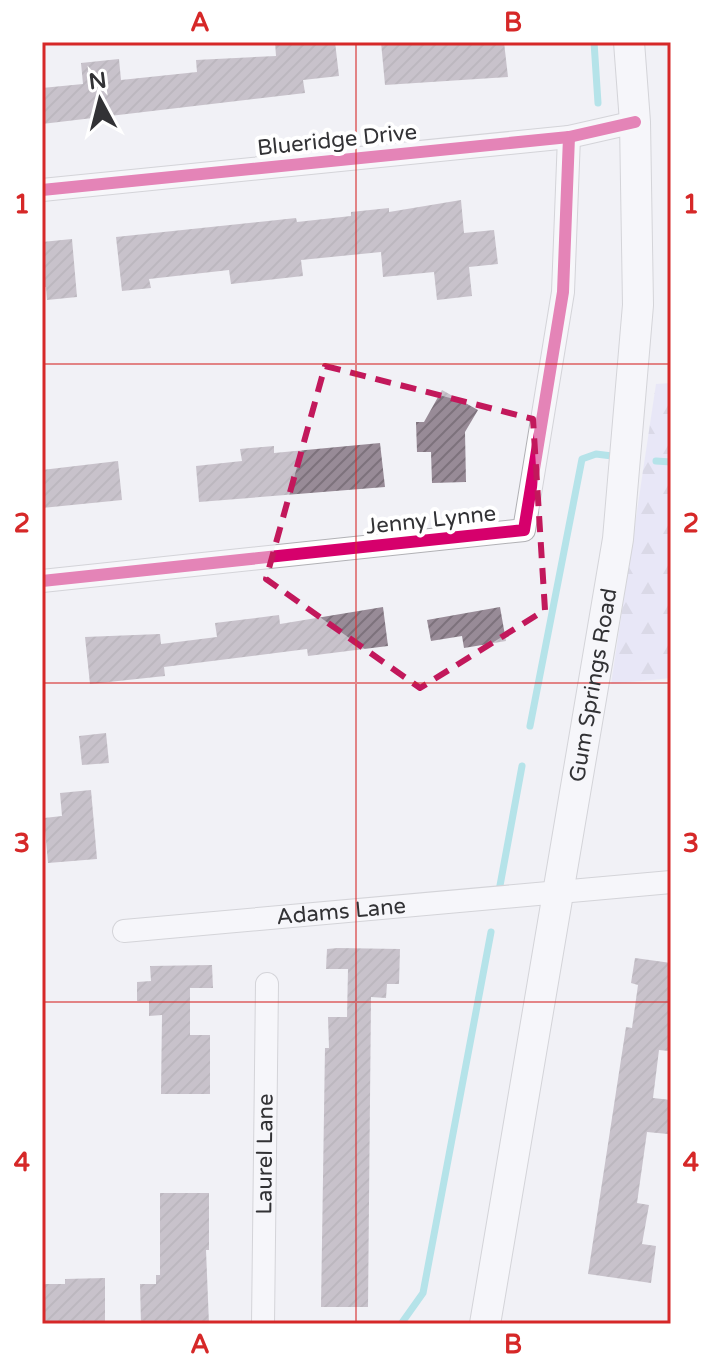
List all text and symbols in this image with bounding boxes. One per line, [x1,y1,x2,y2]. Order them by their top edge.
text: A [190,7,210,38]
text: B [504,7,522,38]
north arrow [60,60,140,140]
text: N [87,67,108,95]
street label: Blueridge Drive [256,119,418,161]
text: 1 [14,189,30,220]
text: 1 [683,189,699,220]
street label: Jenny Lynne [365,500,497,540]
text: 2 [14,508,30,539]
text: 2 [683,508,699,539]
street label: Gum Springs Road [564,586,622,784]
text: 3 [14,828,30,859]
text: 3 [683,828,699,859]
street label: Adams Lane [275,893,407,930]
street label: Laurel Lane [251,1093,279,1215]
text: 4 [14,1147,30,1178]
text: 4 [683,1147,699,1178]
text: A [190,1329,210,1360]
text: B [504,1329,522,1360]

